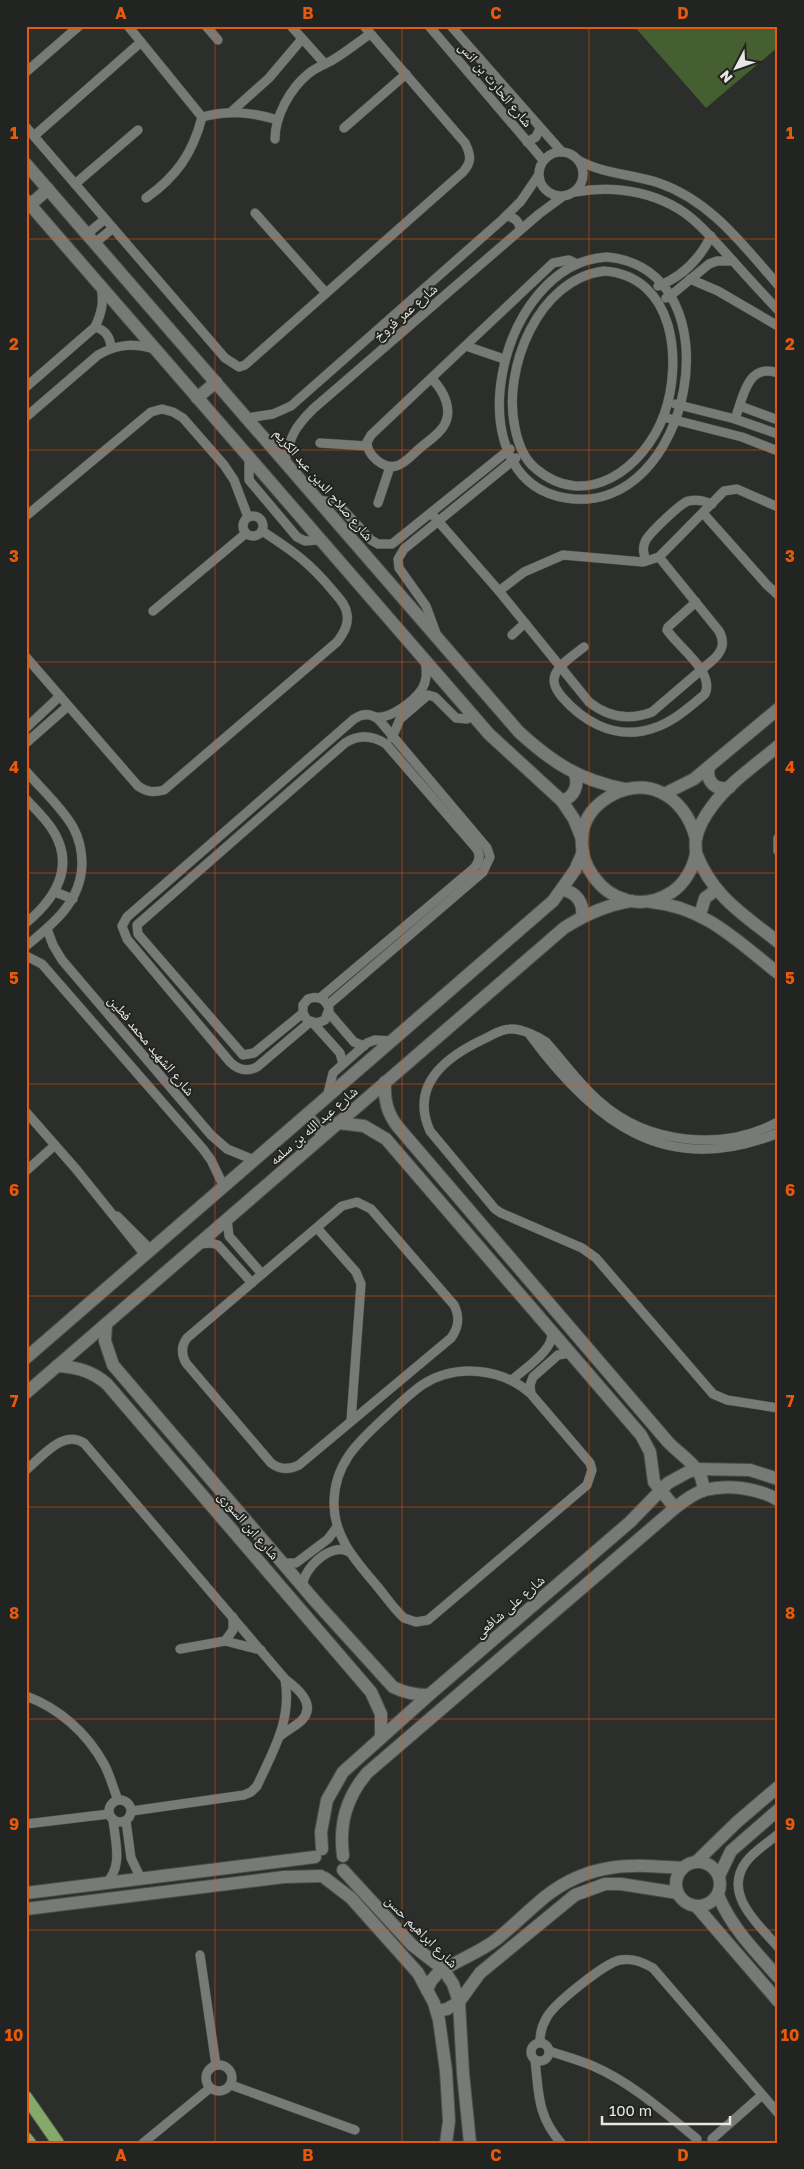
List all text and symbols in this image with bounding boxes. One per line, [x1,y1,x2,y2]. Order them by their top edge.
text: A [115,3,127,23]
text: B [302,3,314,23]
text: C [490,3,502,23]
text: D [677,3,689,23]
street label: شارع الحارث بن انس [454,38,537,131]
north arrow [712,42,762,92]
text: N [716,67,736,86]
text: 1 [10,123,18,143]
text: 1 [786,123,794,143]
street label: شارع عمر فروخ [370,280,442,346]
text: 2 [9,334,19,354]
text: 2 [785,334,795,354]
street label: شارع صلاح الدين عبد الكريم [269,424,377,545]
text: 3 [9,546,19,566]
text: 3 [785,546,795,566]
text: 4 [9,757,19,777]
text: 4 [785,757,795,777]
text: 5 [9,968,19,988]
text: 5 [785,968,795,988]
street label: شارع الشهيد محمد فطين [104,991,199,1100]
street label: شارع عبد الله بن سلمه [265,1082,362,1169]
text: 6 [9,1180,19,1200]
text: 6 [785,1180,795,1200]
text: 7 [10,1391,19,1411]
text: 7 [786,1391,795,1411]
street label: شارع ابن السورى [213,1487,283,1564]
street label: شارع على شافعى [470,1571,549,1643]
text: 8 [9,1603,19,1623]
text: 8 [785,1603,795,1623]
text: 9 [9,1814,19,1834]
text: 9 [785,1814,795,1834]
street label: شارع ابراهيم حسن [381,1891,462,1972]
text: 10 [5,2025,23,2045]
text: 10 [781,2025,799,2045]
scale bar [602,2094,729,2126]
text: 100 m [609,2101,652,2119]
text: A [115,2145,127,2165]
text: B [302,2145,314,2165]
text: C [490,2145,502,2165]
text: D [677,2145,689,2165]

